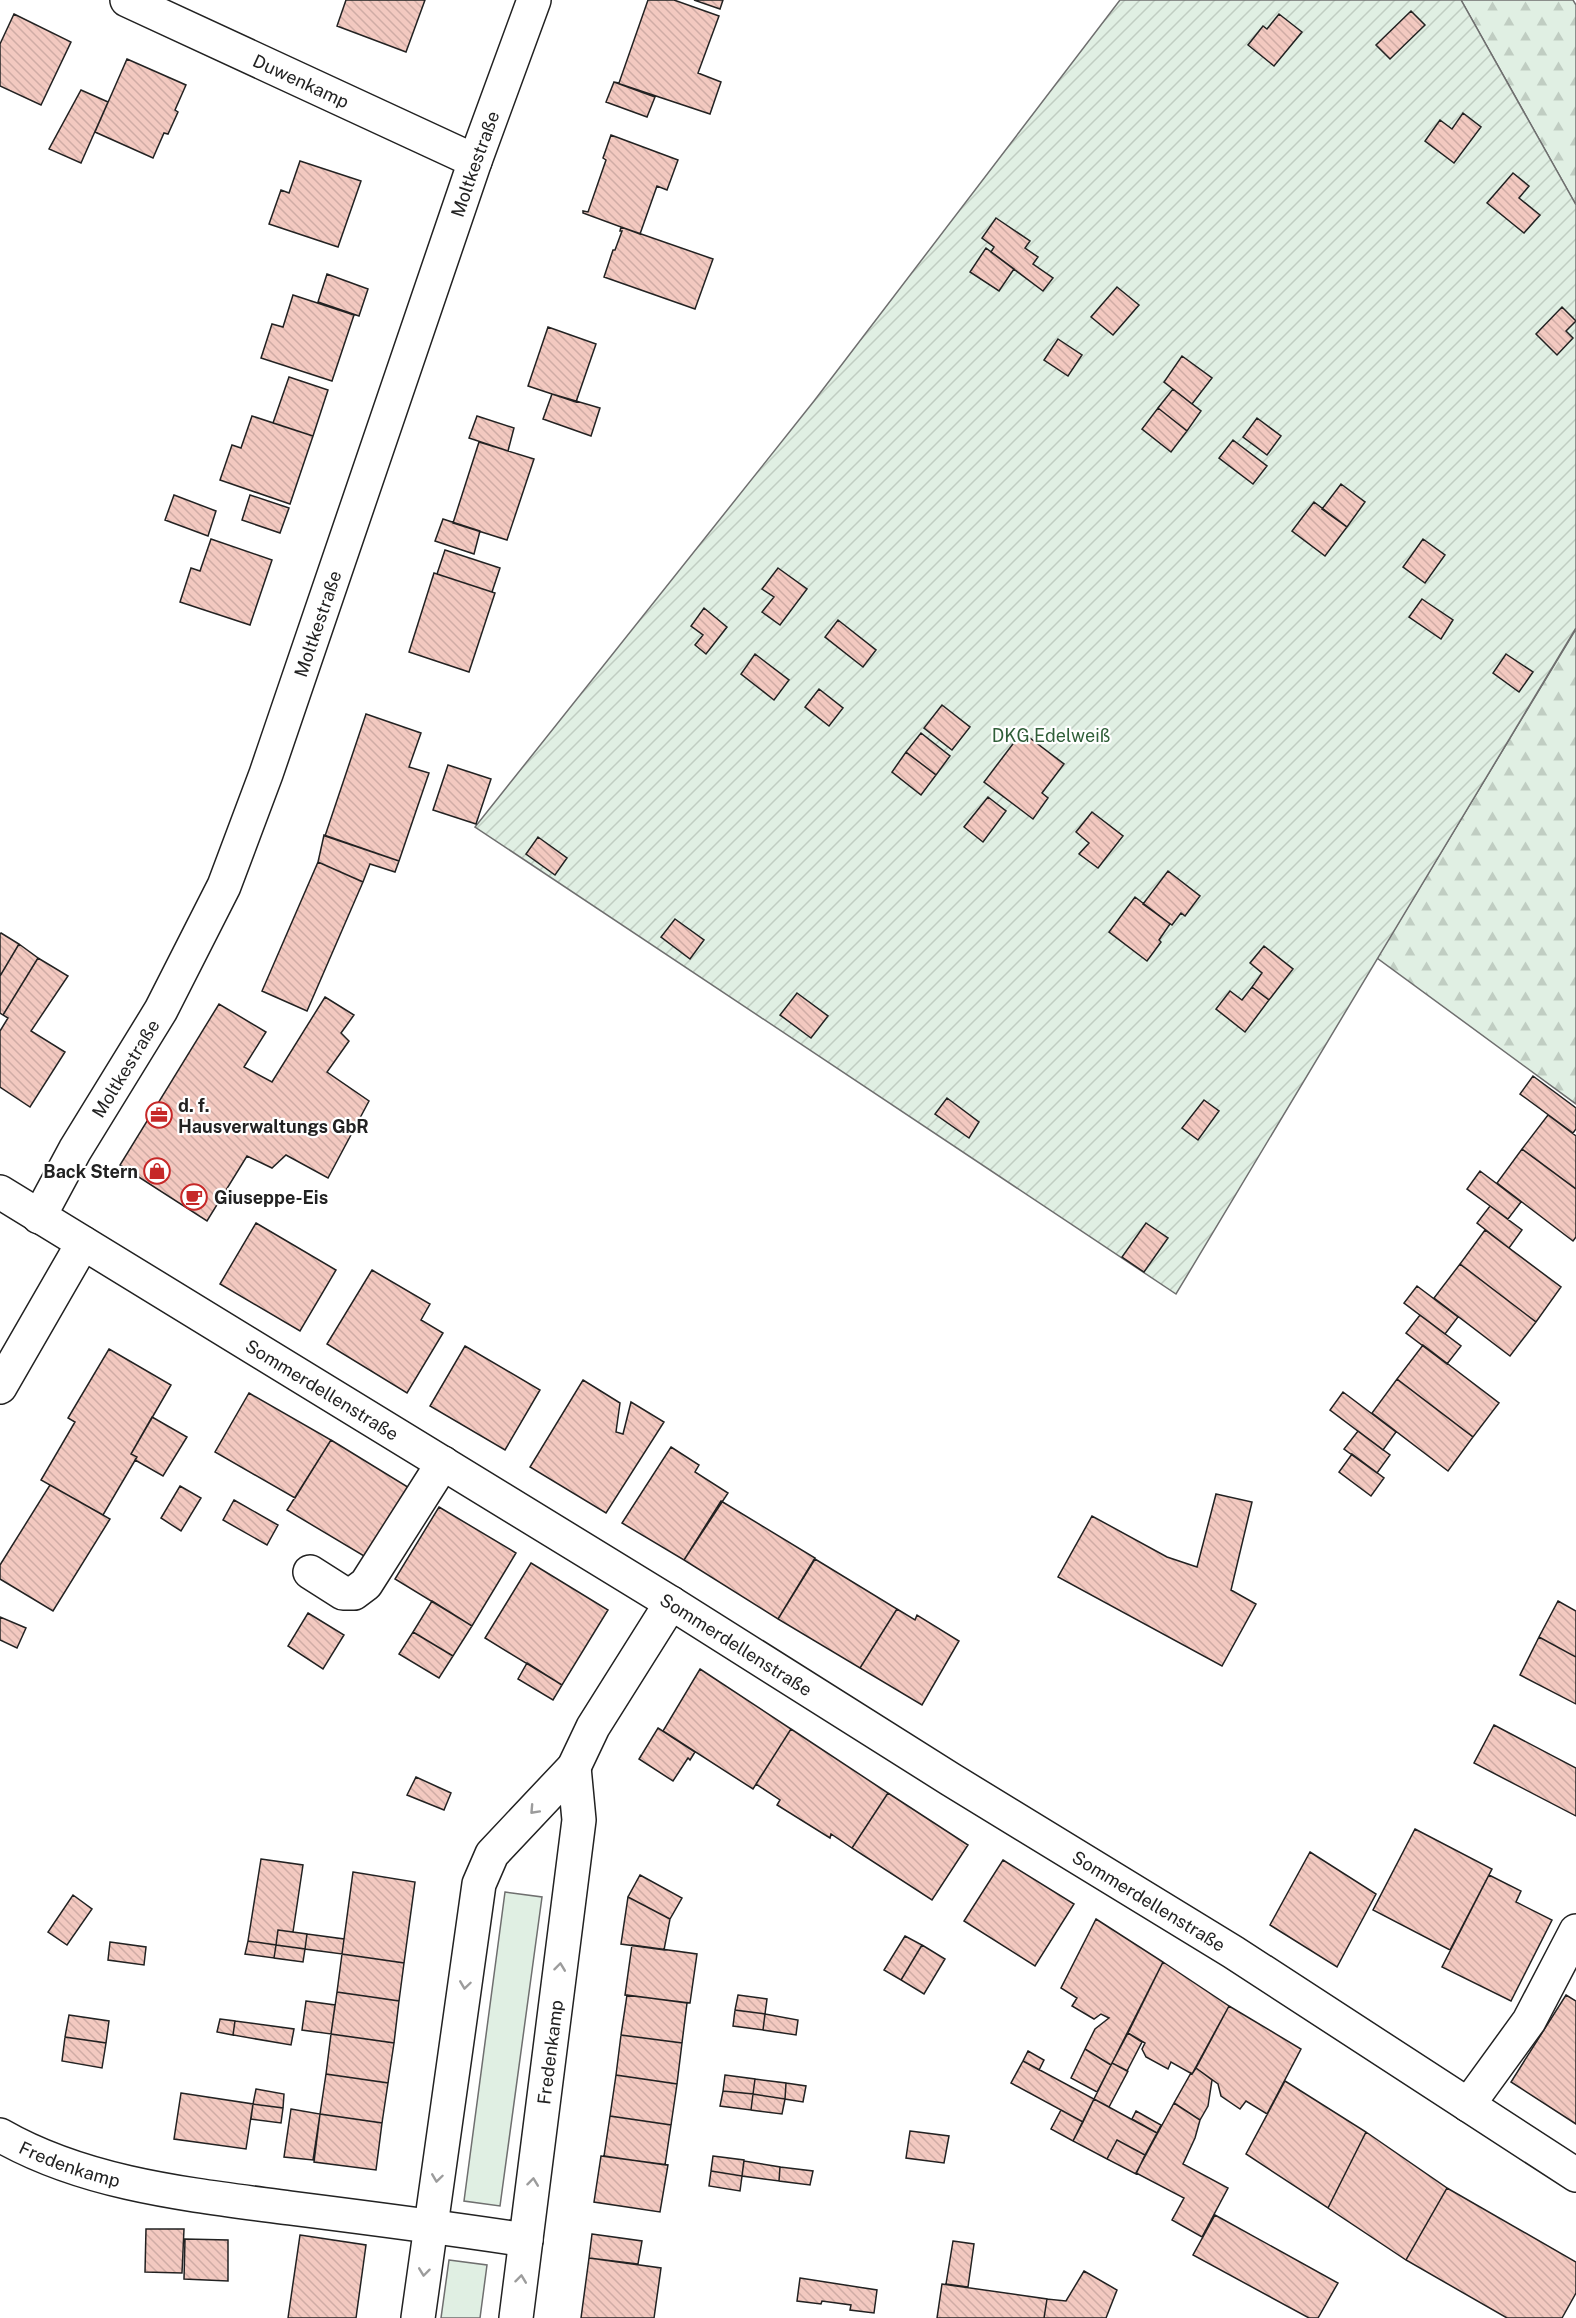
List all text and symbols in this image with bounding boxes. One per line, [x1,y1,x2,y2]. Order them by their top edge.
street label: Duwenkamp [250,49,353,112]
street label: Moltkestraße [446,108,503,220]
street label: Moltkestraße [289,568,345,680]
park label: DKG Edelweiß [992,725,1110,746]
street label: Moltkestraße [87,1015,163,1121]
place label: d. f. Hausverwaltungs GbR [178,1095,369,1137]
office icon: d. f. Hausverwaltungs GbR [144,1100,174,1130]
shop icon: Back Stern [142,1156,172,1186]
place label: Back Stern [43,1161,138,1182]
cafe icon: Giuseppe-Eis [179,1182,209,1212]
place label: Giuseppe-Eis [214,1187,328,1208]
street label: Sommerdellenstraße [242,1335,403,1444]
street label: Sommerdellenstraße [656,1588,816,1700]
one-way arrow [530,1802,541,1813]
street label: Sommerdellenstraße [1069,1846,1229,1955]
one-way arrow [554,1963,566,1972]
one-way arrow [459,1980,471,1989]
street label: Fredenkamp [533,1999,567,2106]
street label: Fredenkamp [16,2136,122,2191]
one-way arrow [431,2173,443,2182]
one-way arrow [526,2177,539,2186]
one-way arrow [418,2267,431,2277]
one-way arrow [514,2274,526,2283]

